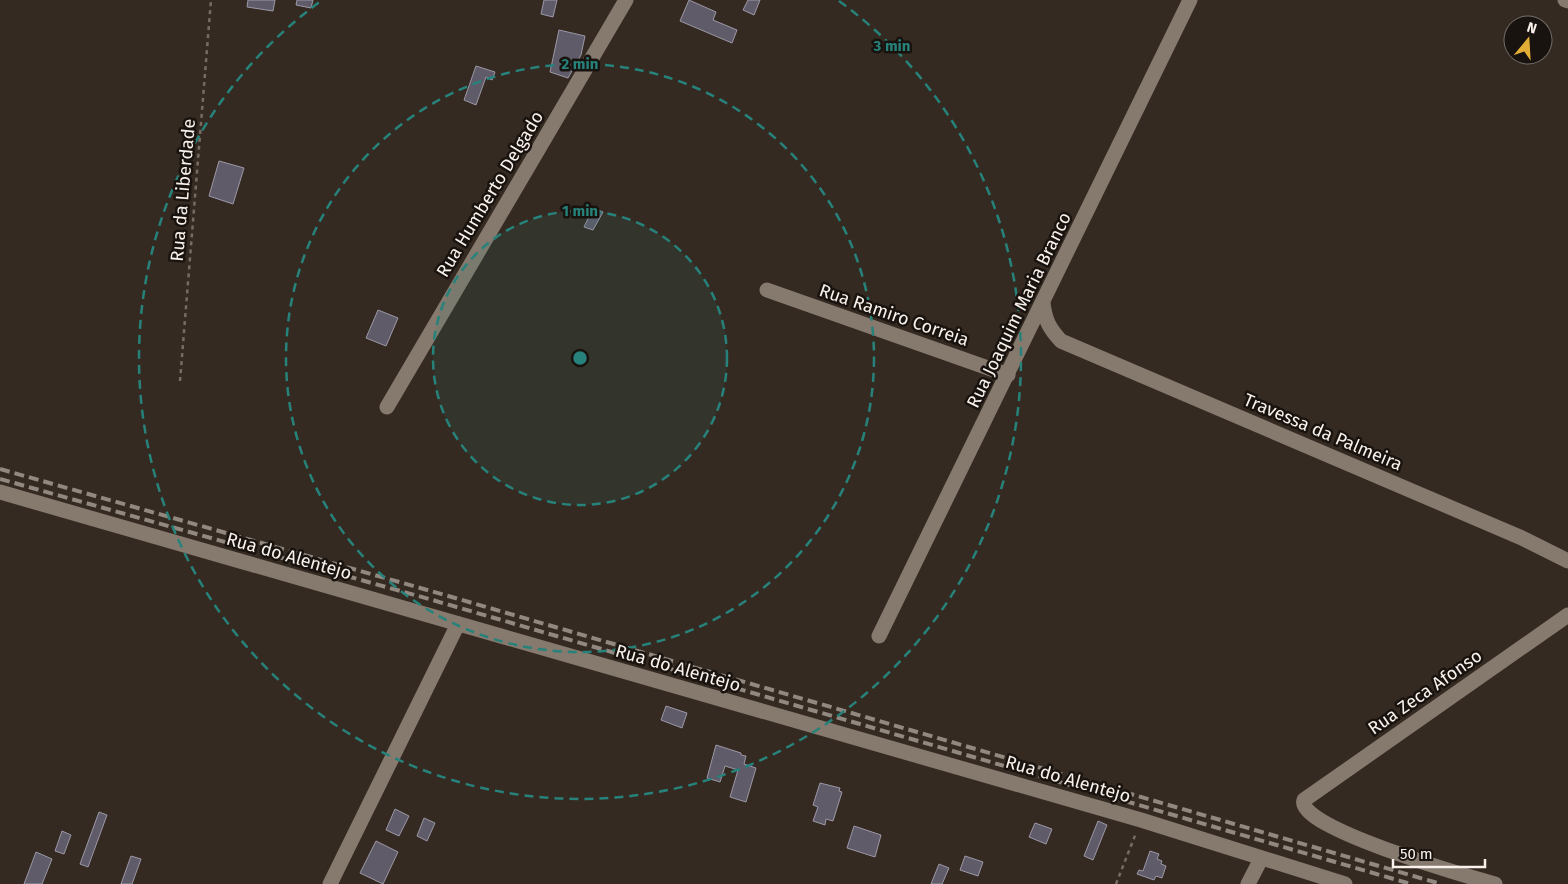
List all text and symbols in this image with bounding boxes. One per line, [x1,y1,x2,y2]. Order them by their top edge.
north arrow [1503,15,1553,65]
text: N [1525,19,1539,38]
text: 3 min [873,37,910,55]
text: 2 min [562,55,598,73]
street label: Rua Humberto Delgado [432,107,548,281]
street label: Rua da Liberdade [166,118,200,262]
text: 1 min [562,202,598,220]
street label: Rua Joaquim Maria Branco [962,209,1076,411]
street label: Rua Ramiro Correia [816,279,972,351]
centre of rings [571,349,589,367]
street label: Travessa da Palmeira [1240,389,1406,475]
street label: Rua do Alentejo [224,528,354,584]
street label: Rua do Alentejo [613,640,743,696]
street label: Rua Zeca Afonso [1364,645,1486,739]
street label: Rua do Alentejo [1003,751,1133,807]
scale bar [1393,836,1486,868]
text: 50 m [1400,845,1433,863]

